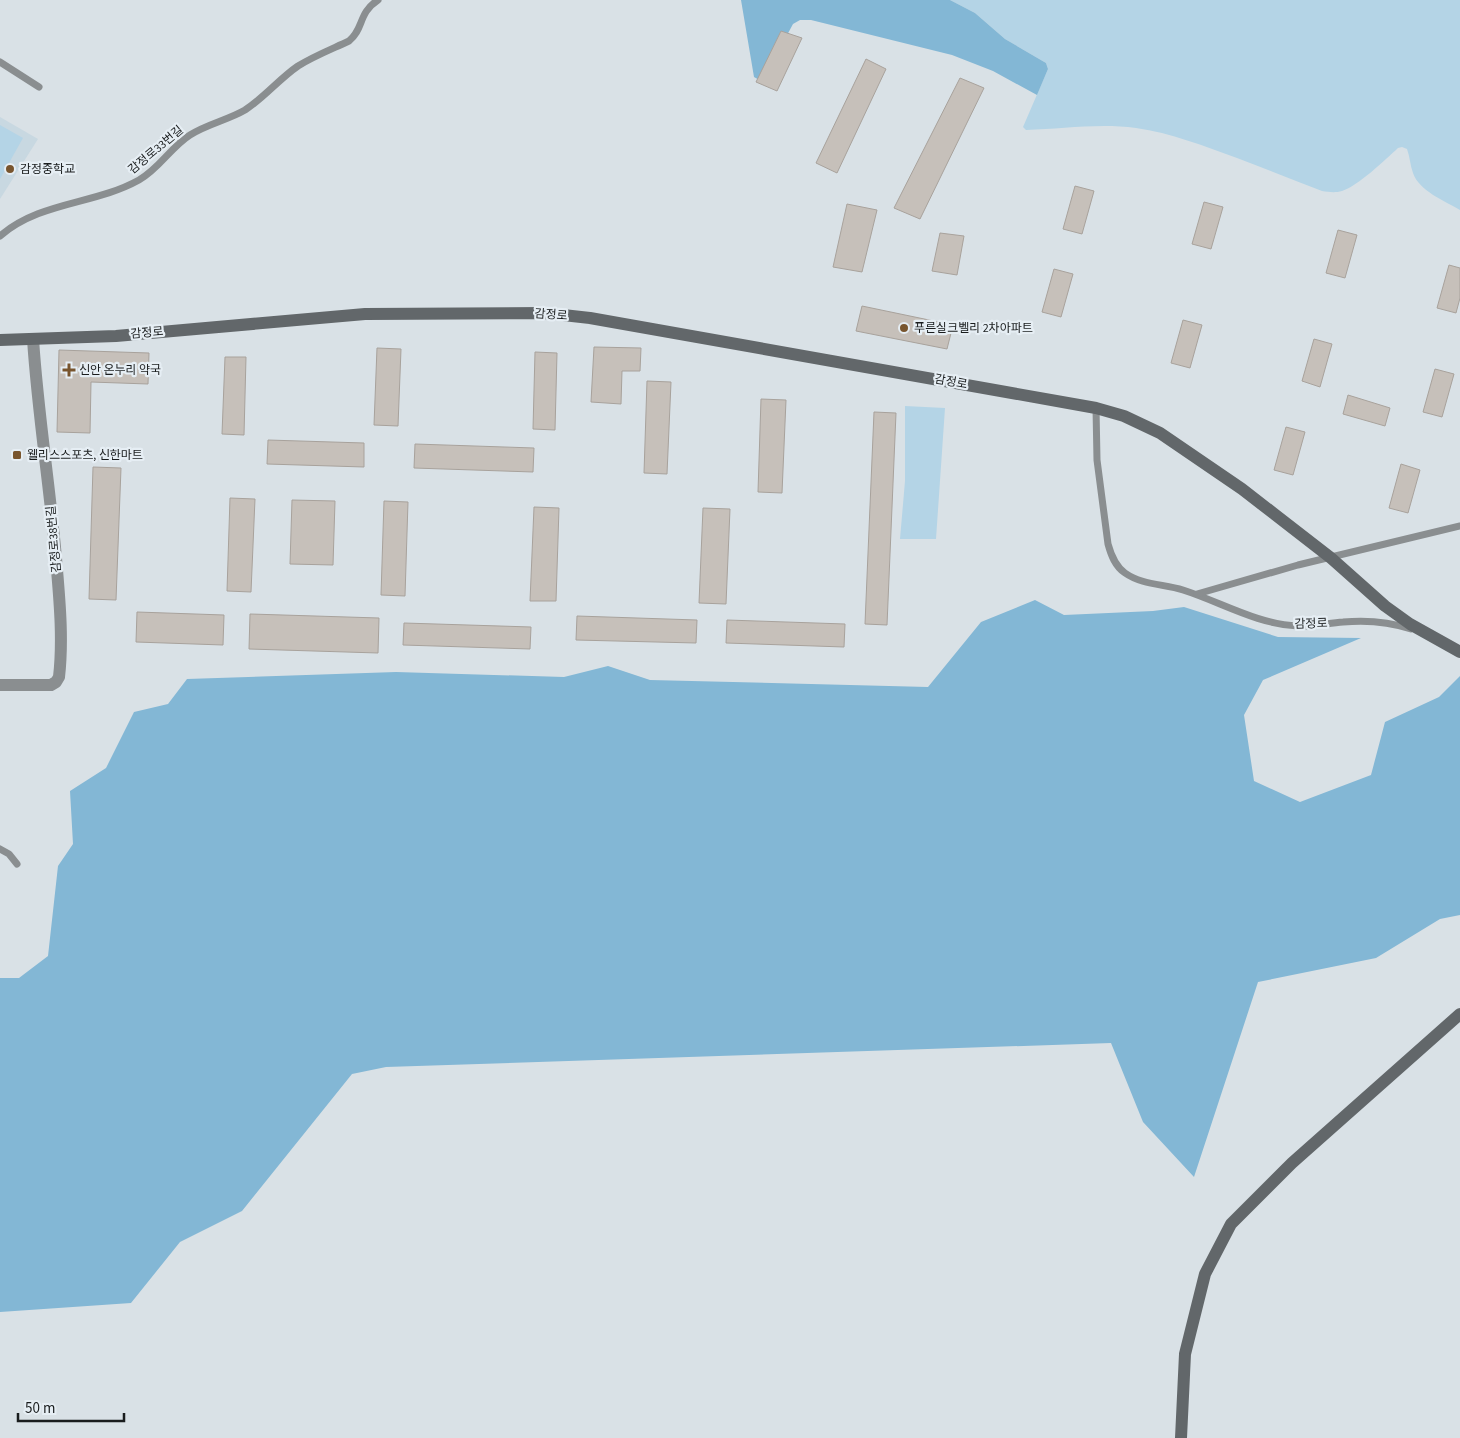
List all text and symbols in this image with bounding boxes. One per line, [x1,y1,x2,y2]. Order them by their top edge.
street label: 감정로33번길 [125,122,187,178]
place label: 감정중학교 [20,161,75,178]
marker: 감정중학교 [4,163,16,175]
street label: 감정로 [534,305,568,325]
place label: 푸른실크벨리 2차아파트 [914,320,1033,337]
marker: 푸른실크벨리 2차아파트 [898,322,910,334]
street label: 감정로 [130,323,164,343]
place label: 신안 온누리 약국 [79,362,161,379]
marker: 신안 온누리 약국 [63,364,75,376]
street label: 감정로 [933,371,969,393]
place label: 웰리스스포츠, 신한마트 [27,447,143,464]
marker: 웰리스스포츠, 신한마트 [11,449,23,461]
street label: 감정로38번길 [43,505,65,573]
street label: 감정로 [1294,615,1328,633]
scale bar [18,1390,124,1422]
text: 50 m [25,1398,55,1419]

